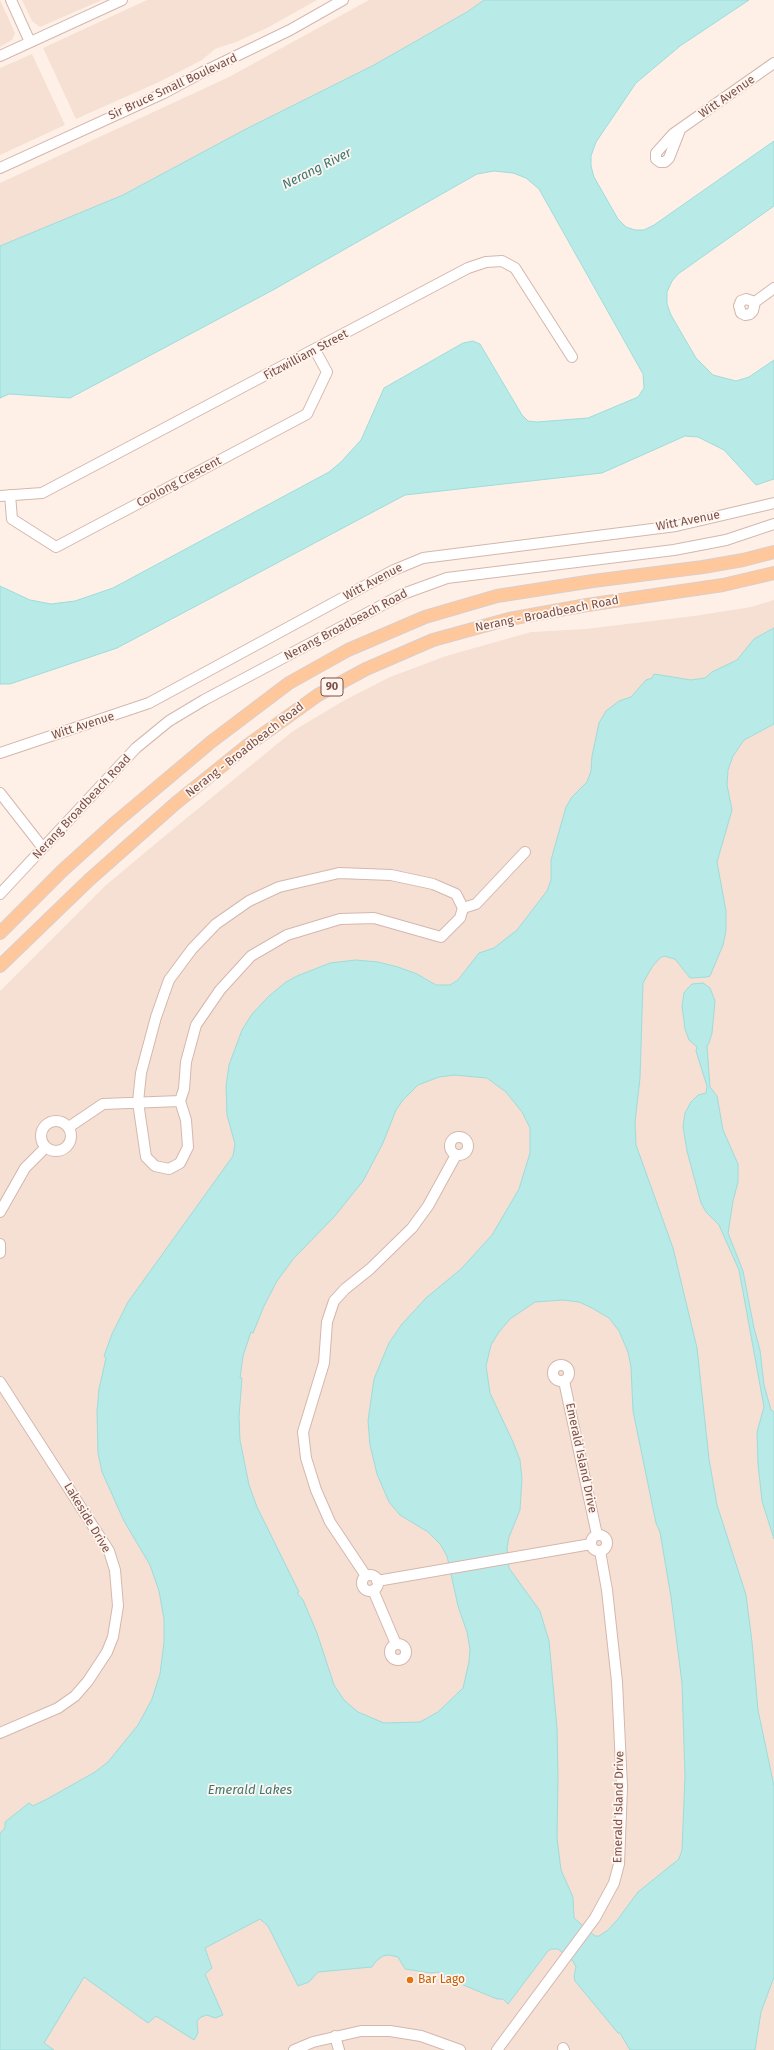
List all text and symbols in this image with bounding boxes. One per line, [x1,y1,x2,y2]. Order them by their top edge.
street label: Sir Bruce Small Boulevard [106,51,240,123]
street label: Witt Avenue [696,72,758,122]
water label: Nerang River [280,145,354,193]
street label: Fitzwilliam Street [261,327,351,383]
street label: Coolong Crescent [134,454,224,510]
street label: Witt Avenue [655,508,721,534]
street label: Witt Avenue [341,560,405,604]
street label: Nerang Broadbeach Road [282,586,410,664]
street label: Nerang - Broadbeach Road [474,593,620,635]
road number: 90 [321,678,343,696]
street label: Nerang - Broadbeach Road [183,699,307,801]
street label: Witt Avenue [50,709,116,743]
street label: Nerang Broadbeach Road [30,752,134,862]
street label: Emerald Island Drive [562,1402,600,1514]
street label: Lakeside Drive [60,1480,114,1556]
street label: Emerald Island Drive [611,1751,627,1863]
water label: Emerald Lakes [208,1782,292,1798]
place label: Bar Lago [418,1973,465,1987]
marker: Bar Lago [405,1975,415,1985]

